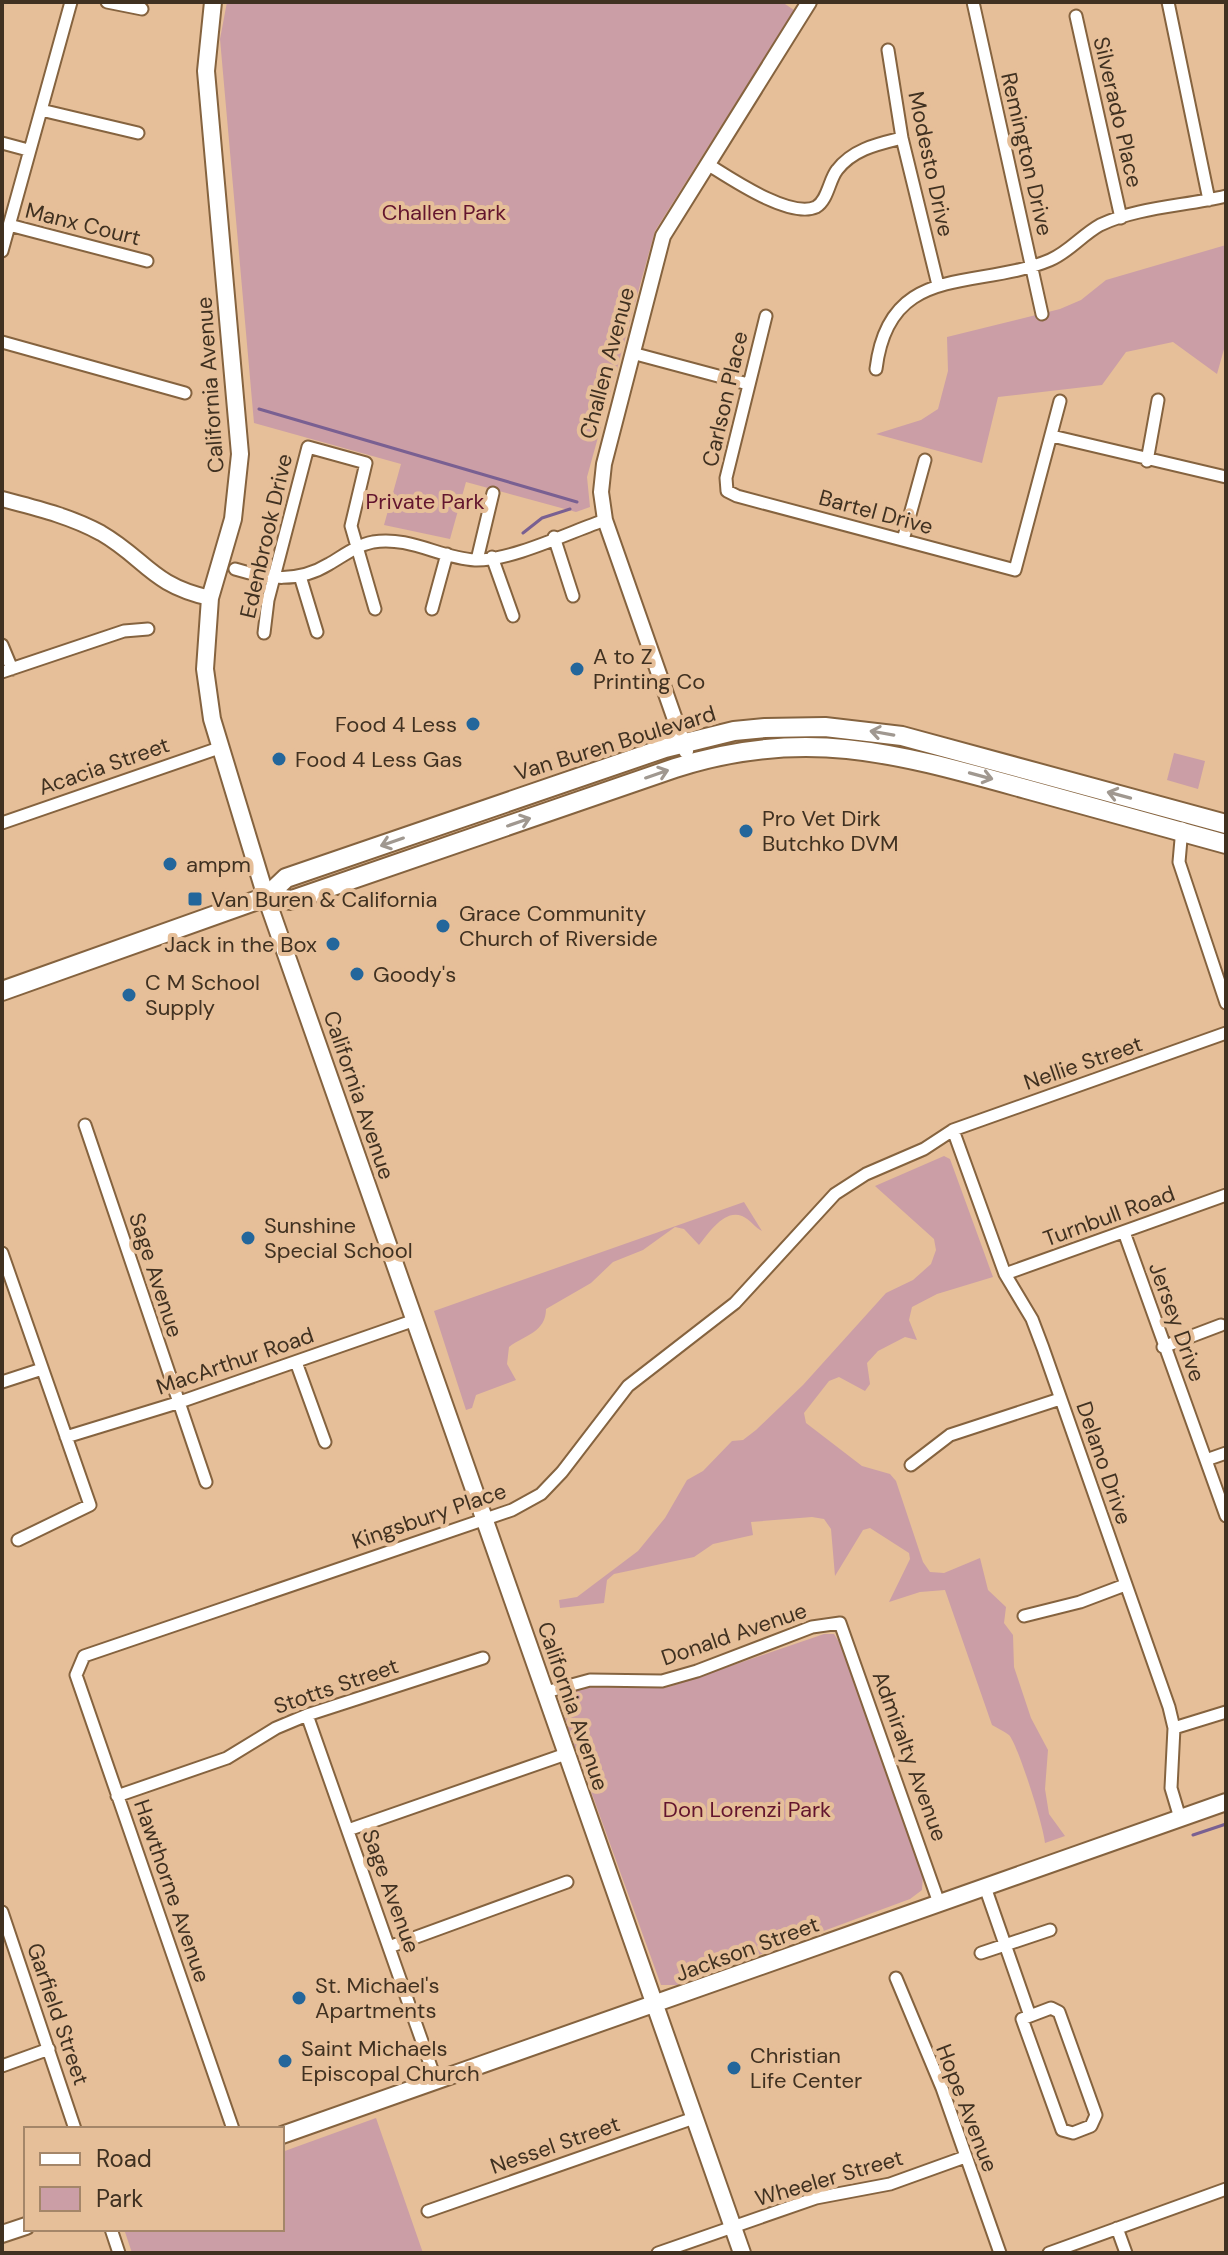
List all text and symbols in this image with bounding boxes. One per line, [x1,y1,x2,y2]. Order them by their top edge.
street label: Silverado Place [1087,34,1149,190]
street label: Remington Drive [994,70,1060,238]
street label: Modesto Drive [901,89,961,239]
street label: Manx Court [22,196,144,252]
park label: Challen Park [382,198,506,227]
street label: Challen Avenue [573,284,641,442]
street label: California Avenue [189,296,231,474]
street label: Carlson Place [695,328,755,470]
street label: Edenbrook Drive [233,451,299,621]
street label: Bartel Drive [816,483,936,541]
park label: Private Park [366,487,485,516]
place label: A to Z Printing Co [593,642,705,696]
marker: A to Z Printing Co [568,660,586,678]
street label: Van Buren Boulevard [511,699,719,787]
place label: Food 4 Less [335,710,457,739]
marker: Food 4 Less [464,715,482,733]
one-way arrow [869,724,895,739]
street label: Acacia Street [35,730,173,802]
place label: Food 4 Less Gas [295,745,463,774]
marker: Food 4 Less Gas [270,750,288,768]
one-way arrow [645,766,669,780]
one-way arrow [967,770,993,785]
one-way arrow [1107,787,1133,802]
place label: Pro Vet Dirk Butchko DVM [762,804,898,858]
one-way arrow [506,814,531,829]
marker: Pro Vet Dirk Butchko DVM [737,822,755,840]
one-way arrow [380,835,405,850]
place label: ampm [186,850,251,879]
marker: ampm [161,855,179,873]
place label: Van Buren & California [211,885,438,914]
marker: Van Buren & California [186,890,204,908]
place label: Grace Community Church of Riverside [459,899,658,953]
marker: Grace Community Church of Riverside [434,917,452,935]
place label: Jack in the Box [164,930,317,959]
marker: Jack in the Box [324,935,342,953]
place label: Goody's [373,960,456,989]
marker: Goody's [348,965,366,983]
place label: C M School Supply [145,968,260,1022]
marker: C M School Supply [120,986,138,1004]
street label: California Avenue [317,1007,401,1183]
street label: Nellie Street [1020,1029,1146,1097]
street label: Turnbull Road [1039,1179,1179,1253]
street label: Sage Avenue [122,1209,190,1341]
place label: Sunshine Special School [264,1211,413,1265]
marker: Sunshine Special School [239,1229,257,1247]
street label: Jersey Drive [1142,1258,1212,1386]
street label: MacArthur Road [152,1320,318,1402]
street label: Delano Drive [1069,1398,1139,1528]
street label: Kingsbury Place [348,1476,510,1556]
street label: Donald Avenue [657,1596,811,1672]
street label: California Avenue [531,1618,615,1794]
street label: Stotts Street [270,1651,402,1721]
street label: Admiralty Avenue [866,1667,954,1845]
park label: Don Lorenzi Park [663,1795,831,1824]
street label: Hawthorne Avenue [127,1796,217,1986]
street label: Sage Avenue [355,1825,427,1957]
street label: Jackson Street [671,1910,823,1988]
street label: Garfield Street [20,1939,96,2089]
place label: St. Michael's Apartments [315,1971,440,2025]
marker: St. Michael's Apartments [290,1989,308,2007]
place label: Saint Michaels Episcopal Church [301,2034,480,2088]
street label: Hope Avenue [929,2040,1005,2176]
place label: Christian Life Center [750,2041,862,2095]
marker: Saint Michaels Episcopal Church [276,2052,294,2070]
marker: Christian Life Center [725,2059,743,2077]
street label: Nessel Street [486,2109,624,2181]
legend [24,2127,284,2231]
text: Road [96,2143,152,2174]
street label: Wheeler Street [752,2143,906,2213]
text: Park [96,2183,143,2214]

